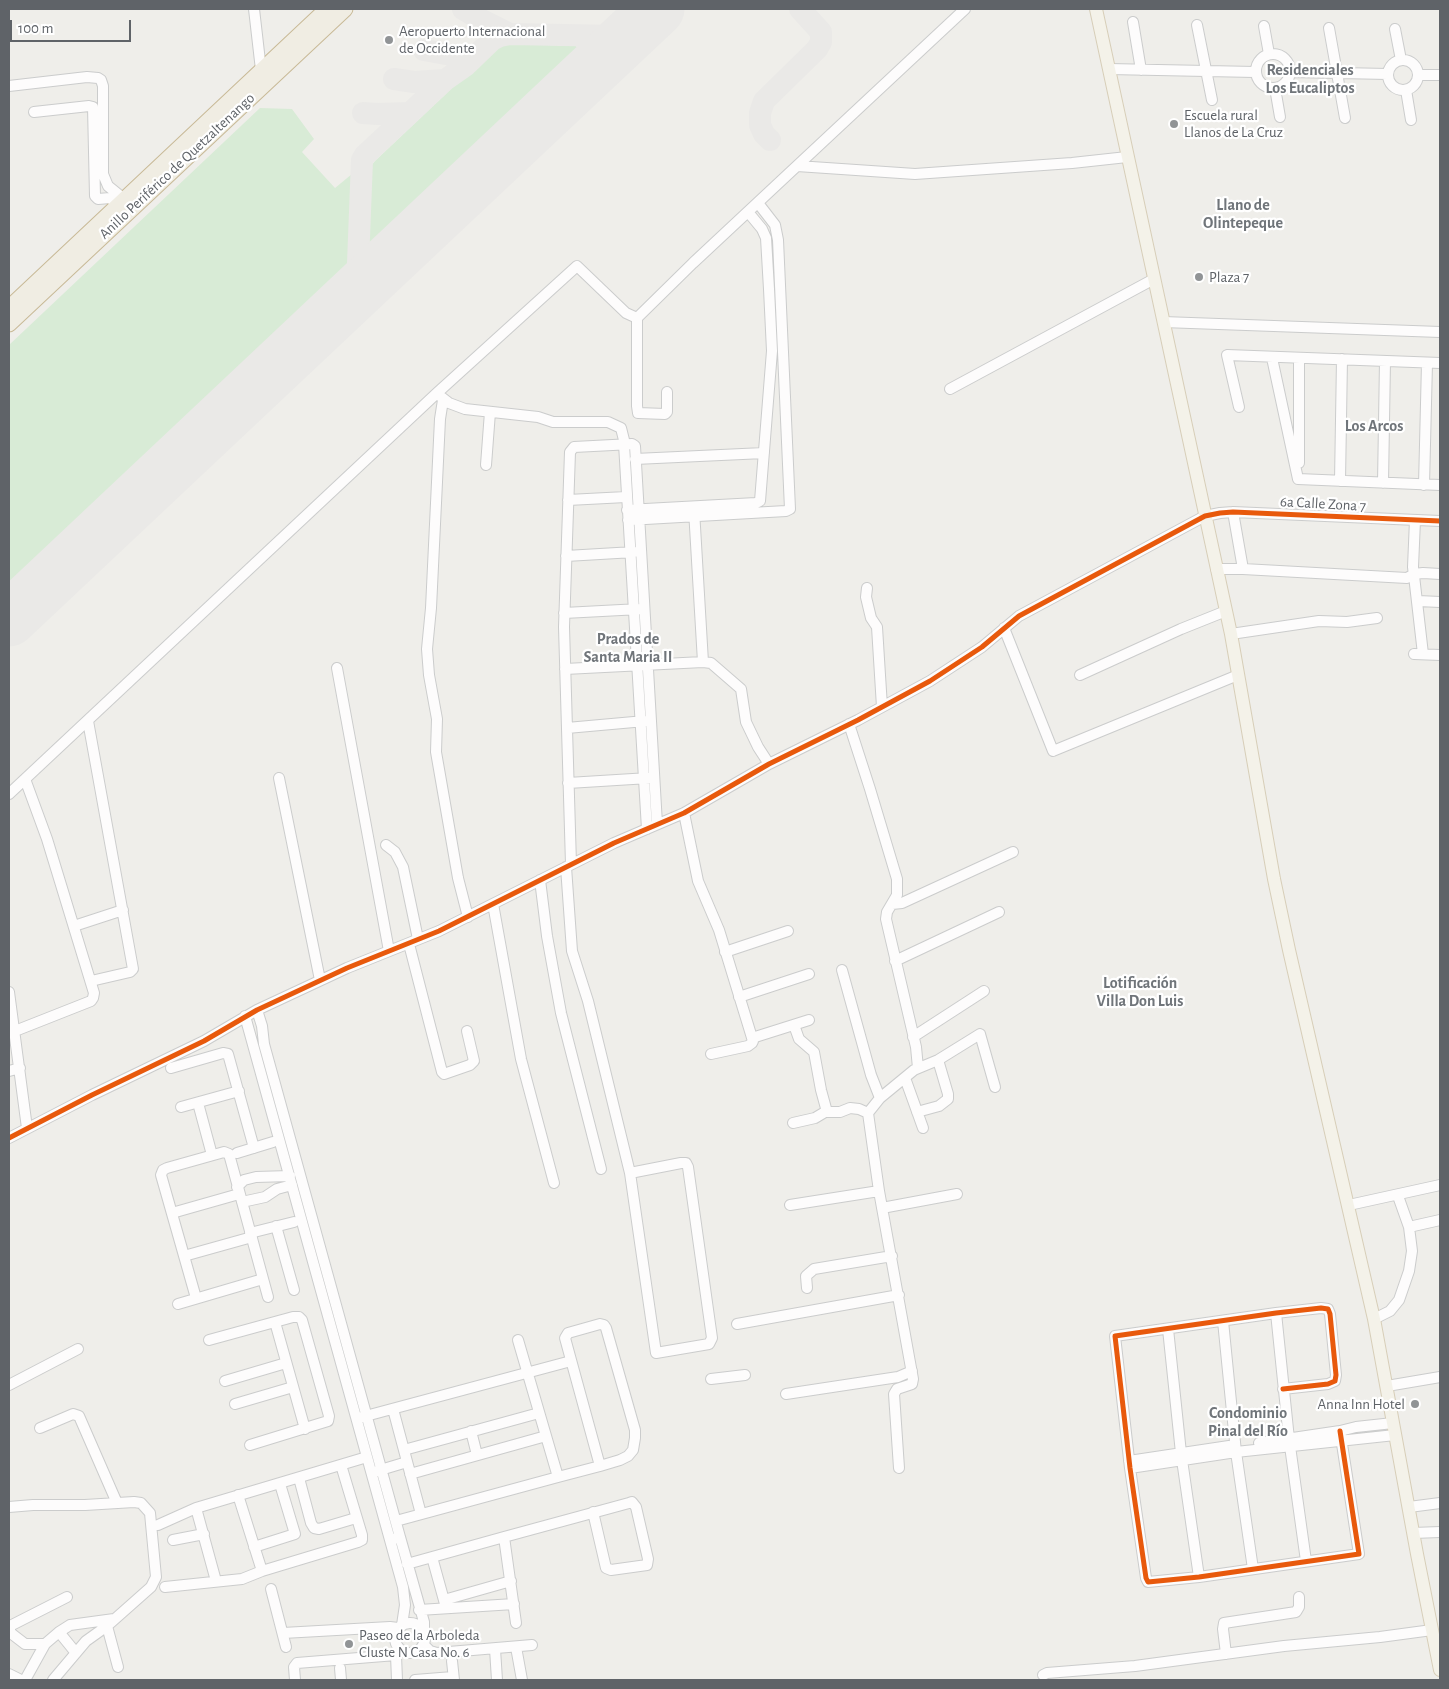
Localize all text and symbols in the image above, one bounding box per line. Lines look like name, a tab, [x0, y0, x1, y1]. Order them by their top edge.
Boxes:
scale bar	[12, 10, 134, 42]
text: 100 m	[18, 21, 53, 36]
place label: Aeropuerto Internacional de Occidente	[399, 22, 546, 57]
marker: Aeropuerto Internacional de Occidente	[383, 34, 395, 46]
district label: Residenciales Los Eucaliptos	[1265, 60, 1355, 98]
street label: Anillo Periférico de Quetzaltenango	[95, 89, 259, 243]
place label: Escuela rural Llanos de La Cruz	[1184, 106, 1283, 141]
marker: Escuela rural Llanos de La Cruz	[1168, 118, 1180, 130]
district label: Llano de Olintepeque	[1203, 195, 1283, 233]
place label: Plaza 7	[1209, 268, 1249, 286]
marker: Plaza 7	[1193, 271, 1205, 283]
district label: Los Arcos	[1345, 416, 1403, 436]
street label: 6a Calle Zona 7	[1280, 493, 1366, 515]
district label: Prados de Santa Maria II	[584, 629, 672, 667]
district label: Lotificación Villa Don Luis	[1097, 973, 1183, 1011]
place label: Anna Inn Hotel	[1318, 1395, 1405, 1413]
marker: Anna Inn Hotel	[1409, 1398, 1421, 1410]
district label: Condominio Pinal del Río	[1208, 1403, 1288, 1441]
place label: Paseo de la Arboleda Cluste N Casa No. 6	[359, 1626, 480, 1661]
marker: Paseo de la Arboleda Cluste N Casa No. 6	[343, 1638, 355, 1650]

